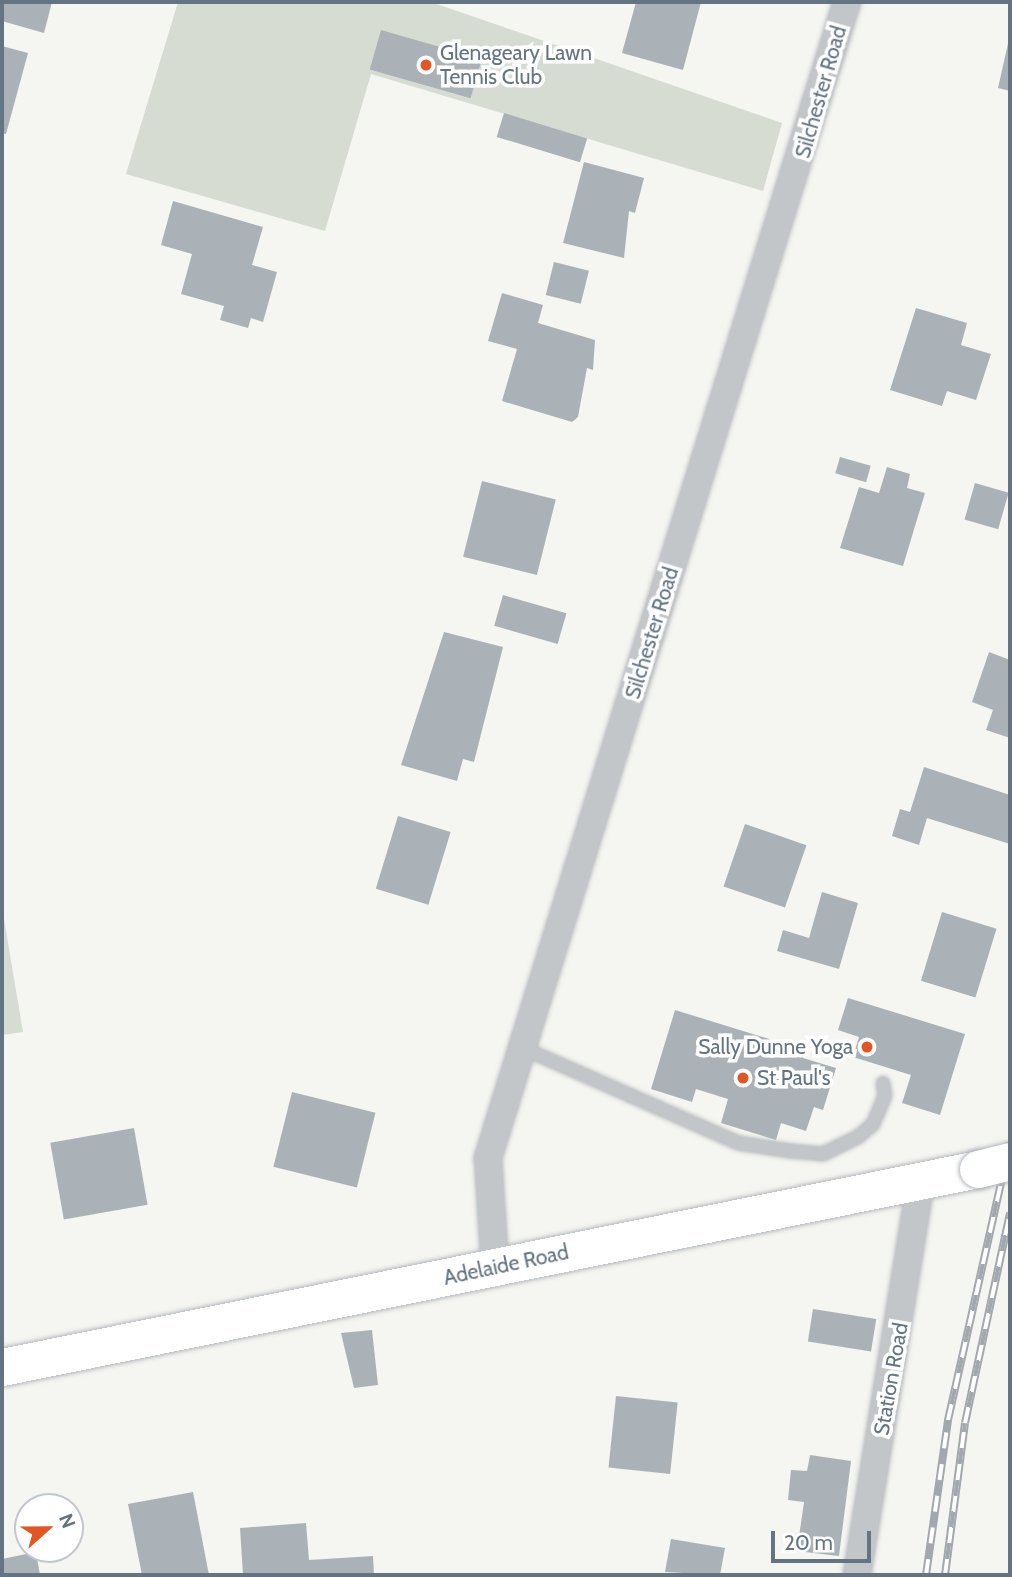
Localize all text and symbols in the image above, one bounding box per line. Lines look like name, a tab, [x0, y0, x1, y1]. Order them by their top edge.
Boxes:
street label: Silchester Road	[790, 23, 852, 161]
place label: Glenageary Lawn Tennis Club	[440, 40, 592, 90]
marker: Glenageary Lawn Tennis Club	[418, 57, 434, 73]
street label: Silchester Road	[620, 564, 684, 702]
place label: Sally Dunne Yoga	[698, 1034, 853, 1060]
marker: Sally Dunne Yoga	[859, 1039, 875, 1055]
place label: St Paul's	[757, 1065, 830, 1091]
marker: St Paul's	[735, 1070, 751, 1086]
street label: Adelaide Road	[441, 1239, 571, 1291]
street label: Station Road	[869, 1321, 913, 1437]
north arrow	[14, 1493, 84, 1563]
text: N	[54, 1511, 80, 1531]
scale bar	[774, 1518, 874, 1562]
text: 20 m	[784, 1530, 833, 1555]

